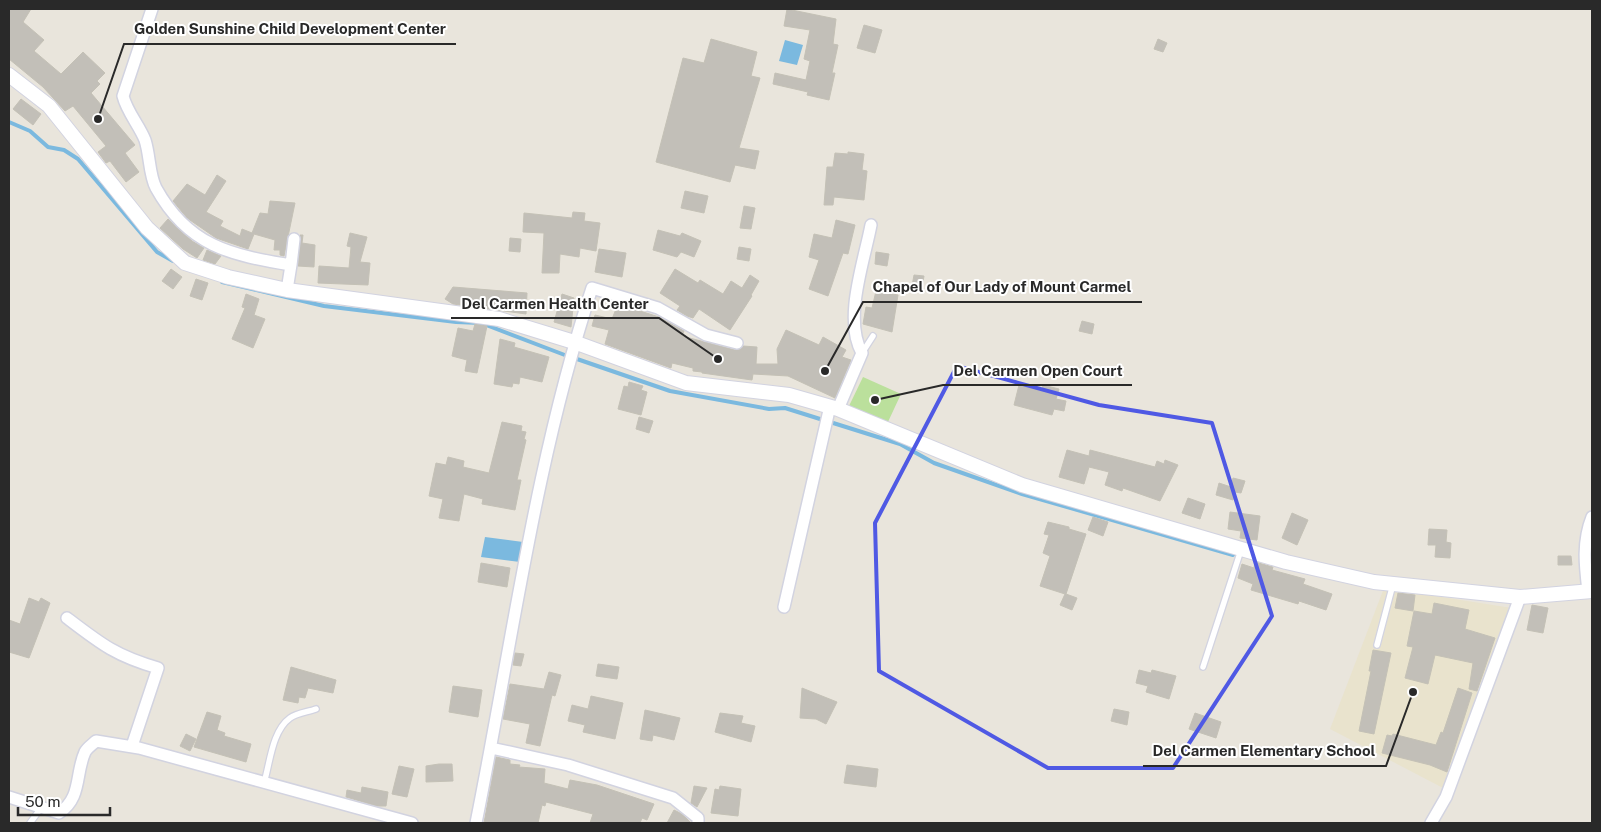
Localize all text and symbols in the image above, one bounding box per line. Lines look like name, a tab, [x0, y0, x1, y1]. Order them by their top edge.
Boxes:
callout: Golden Sunshine Child Development Center	[124, 14, 456, 44]
text: Golden Sunshine Child Development Center	[134, 20, 446, 37]
callout: Chapel of Our Lady of Mount Carmel	[863, 272, 1142, 302]
text: Chapel of Our Lady of Mount Carmel	[873, 278, 1132, 295]
callout: Del Carmen Health Center	[451, 288, 659, 318]
text: Del Carmen Health Center	[461, 295, 649, 312]
callout: Del Carmen Open Court	[943, 355, 1132, 385]
text: Del Carmen Open Court	[953, 362, 1123, 379]
callout: Del Carmen Elementary School	[1143, 736, 1386, 766]
text: Del Carmen Elementary School	[1153, 742, 1376, 759]
scale bar	[18, 784, 110, 816]
text: 50 m	[25, 793, 60, 810]

